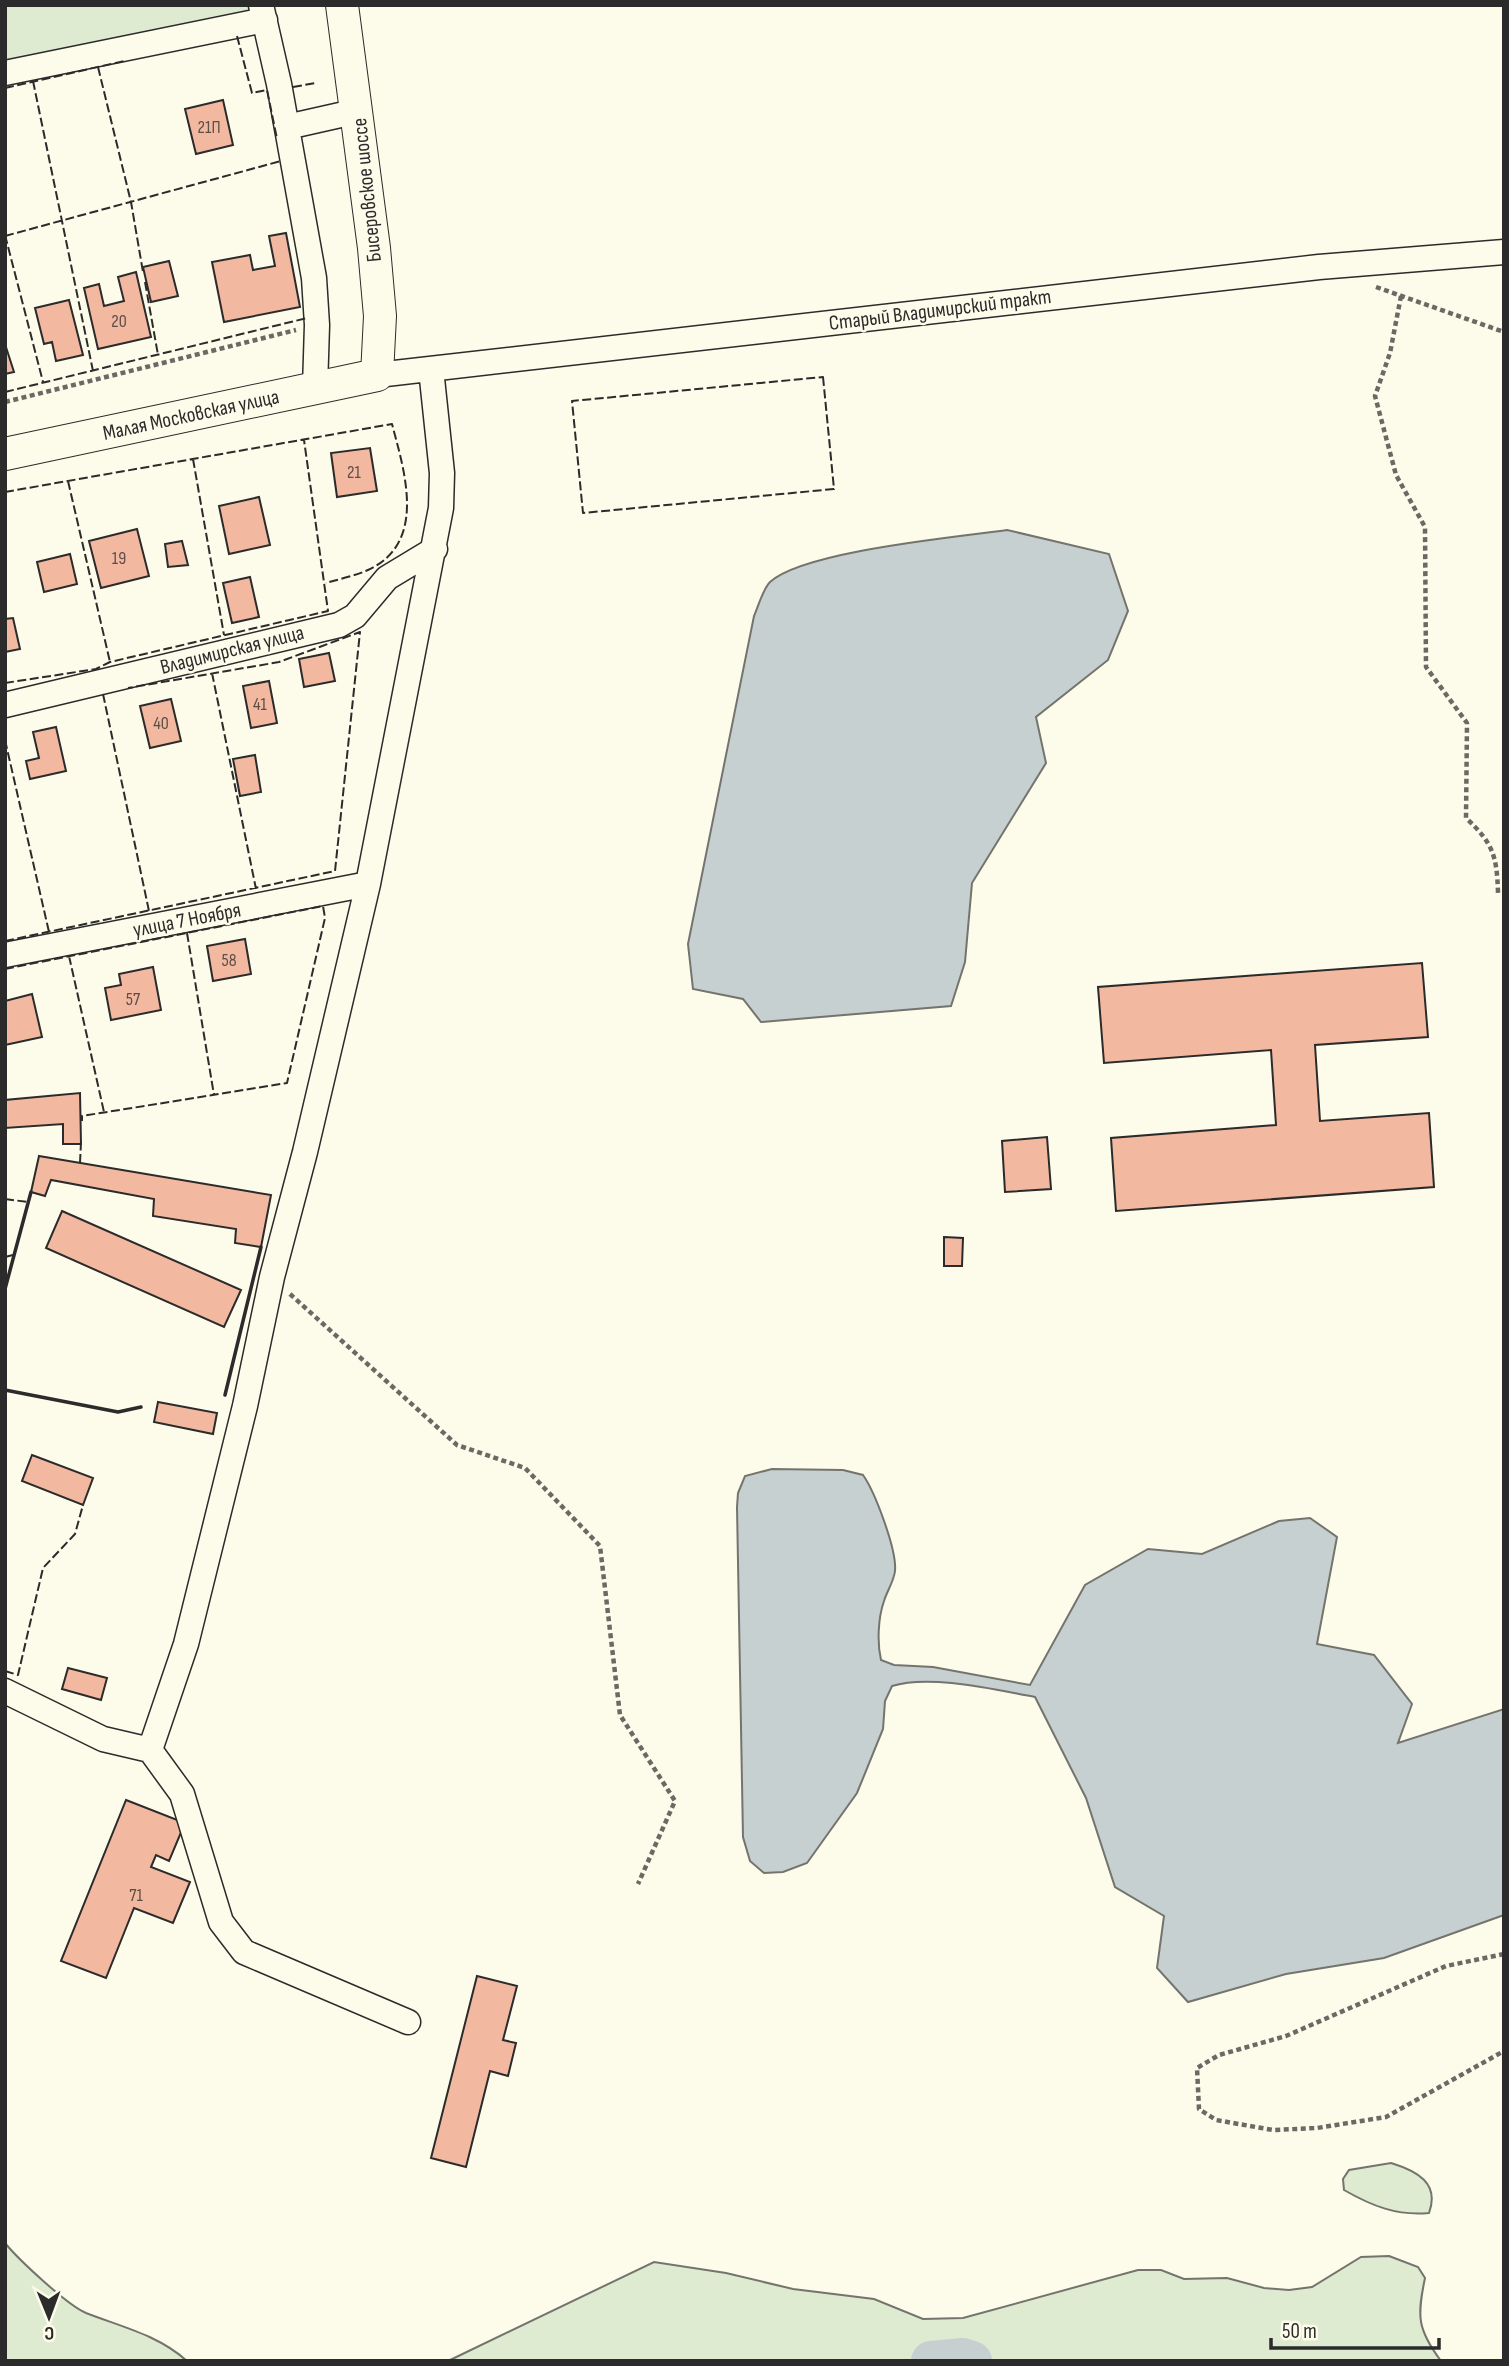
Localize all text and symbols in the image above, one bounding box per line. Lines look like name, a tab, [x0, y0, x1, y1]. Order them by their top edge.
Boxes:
house number: 21П	[197, 117, 221, 138]
street label: Бисеровское шоссе	[347, 117, 387, 263]
street label: Старый Владимирский тракт	[827, 284, 1053, 336]
house number: 20	[111, 311, 127, 332]
street label: Малая Московская улица	[101, 384, 281, 446]
house number: 21	[347, 462, 362, 483]
house number: 19	[112, 548, 126, 569]
street label: Владимирская улица	[158, 620, 306, 680]
house number: 41	[253, 694, 268, 715]
house number: 40	[153, 713, 169, 734]
street label: улица 7 Ноября	[131, 897, 243, 943]
house number: 58	[221, 950, 237, 971]
house number: 57	[126, 989, 141, 1010]
house number: 71	[129, 1885, 143, 1906]
north arrow	[14, 2282, 84, 2352]
scale bar	[1271, 2306, 1439, 2350]
text: 50 m	[1282, 2319, 1317, 2344]
text: С	[44, 2321, 54, 2344]

